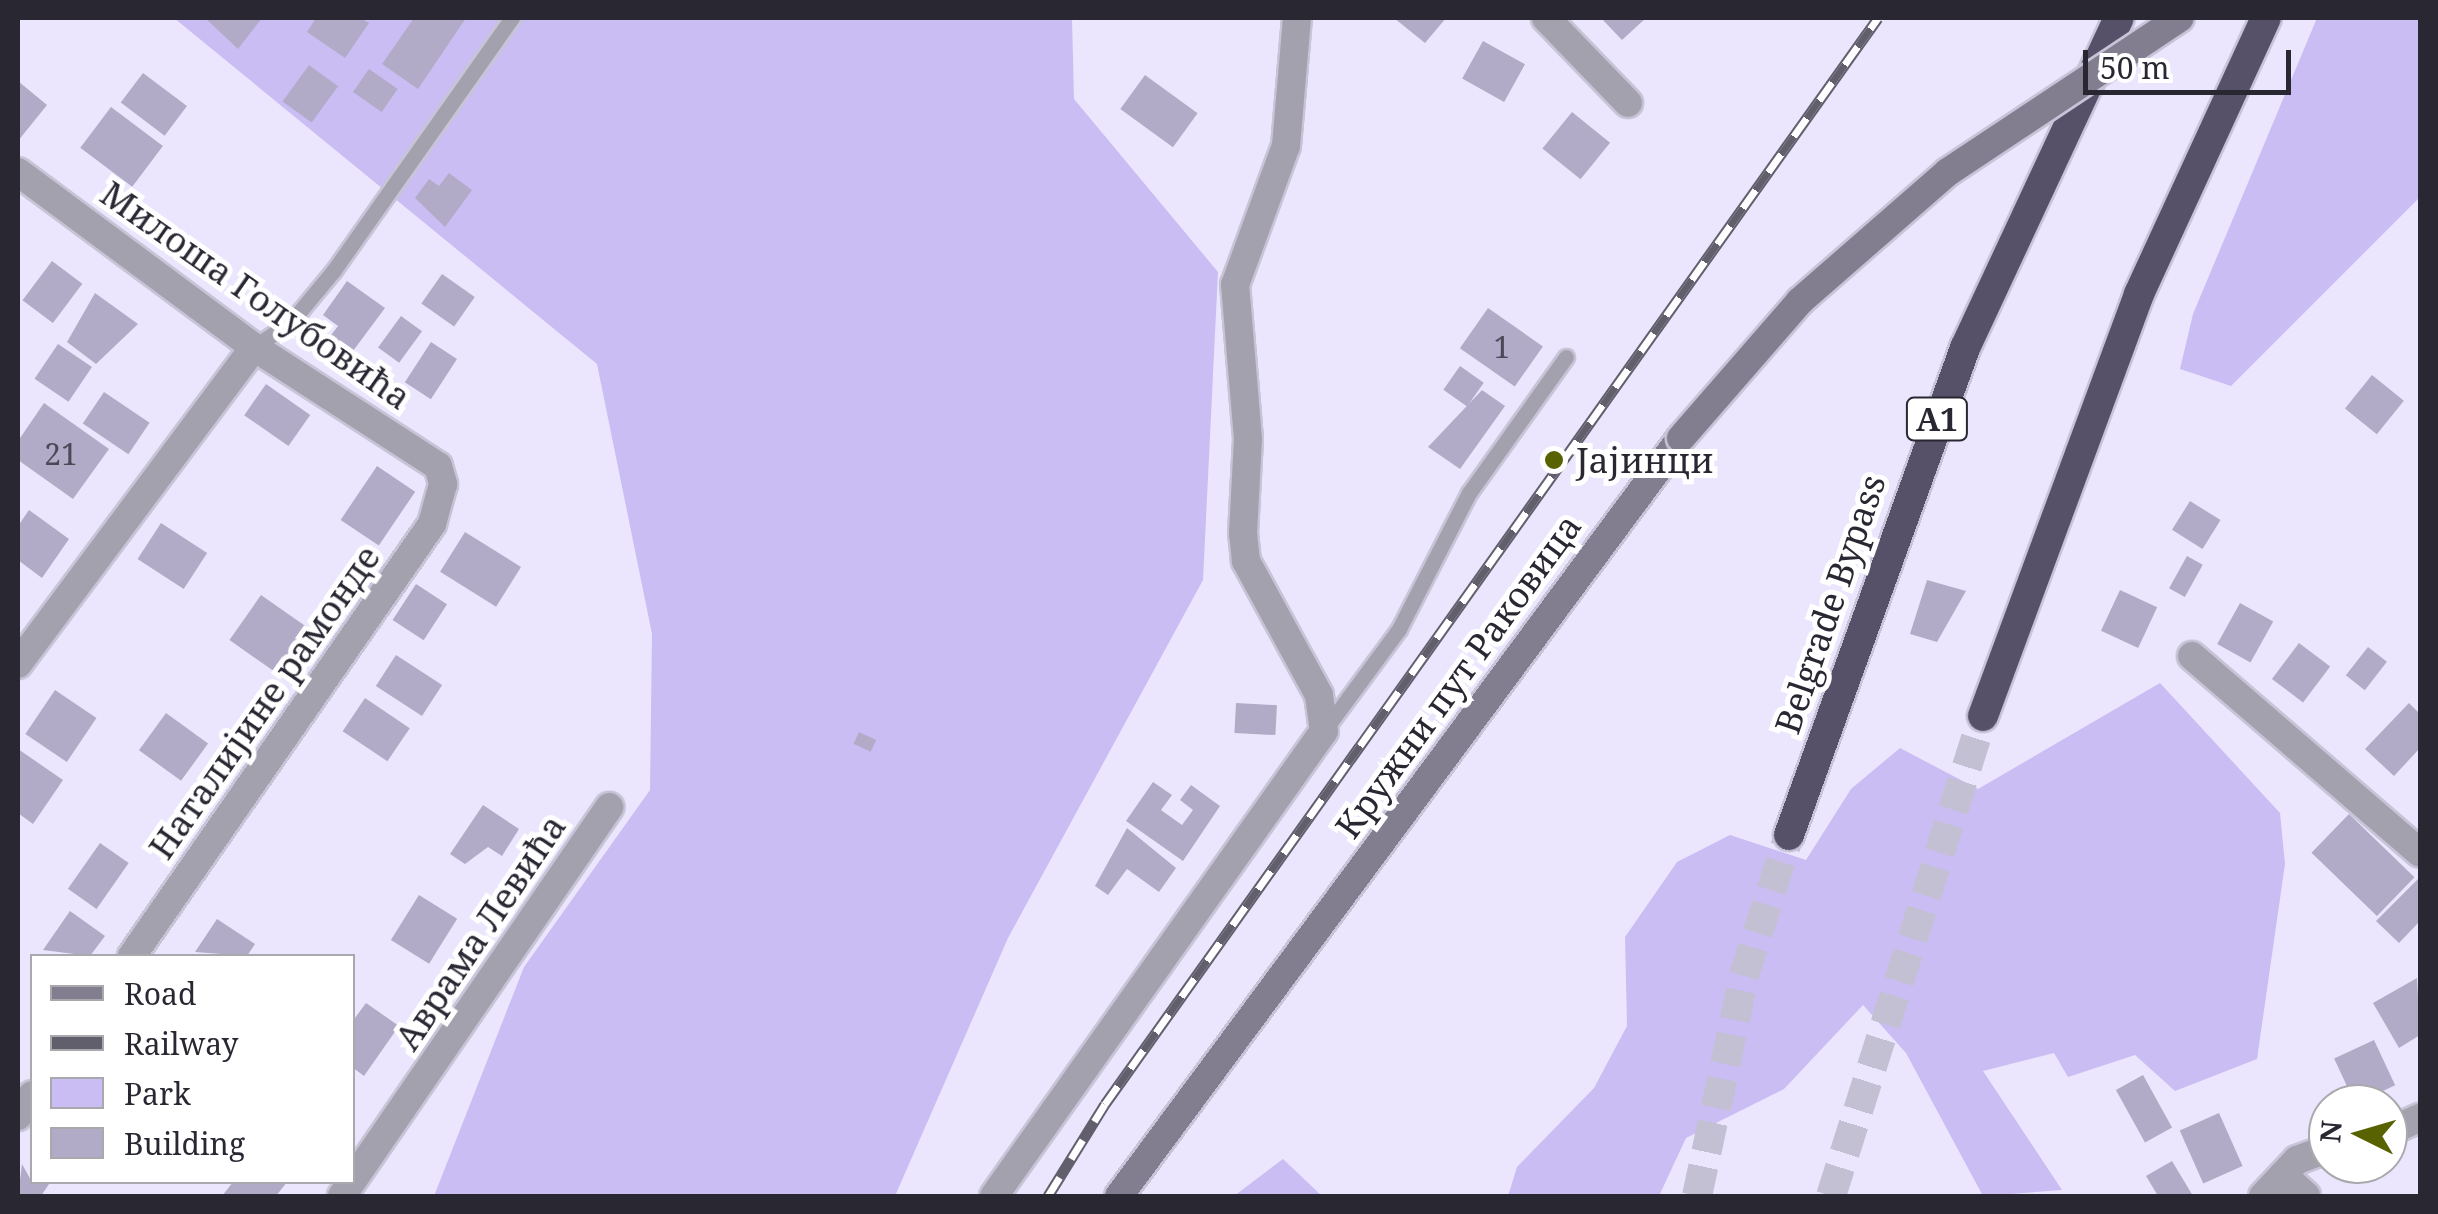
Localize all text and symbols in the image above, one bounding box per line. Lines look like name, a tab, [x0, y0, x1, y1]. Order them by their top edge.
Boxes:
scale bar	[2088, 30, 2296, 92]
text: 50 m	[2100, 47, 2170, 88]
street label: Милоша Голубовића	[93, 172, 419, 418]
house number: 1	[1494, 329, 1510, 365]
road number: A1	[1904, 392, 1970, 446]
house number: 21	[44, 436, 78, 472]
place label: Јајинци	[1576, 439, 1714, 481]
marker: Јајинци	[1541, 447, 1567, 473]
street label: Belgrade Bypass	[1766, 469, 1894, 739]
street label: Кружни пут Раковица	[1326, 506, 1590, 846]
street label: Наталијине рамонде	[140, 537, 388, 867]
street label: Аврама Левића	[386, 806, 574, 1058]
legend	[30, 954, 355, 1184]
text: Road	[124, 973, 196, 1014]
text: Railway	[124, 1023, 239, 1064]
text: Park	[124, 1073, 191, 1114]
north arrow	[2308, 1084, 2408, 1184]
text: N	[2310, 1119, 2350, 1144]
text: Building	[124, 1123, 245, 1164]

